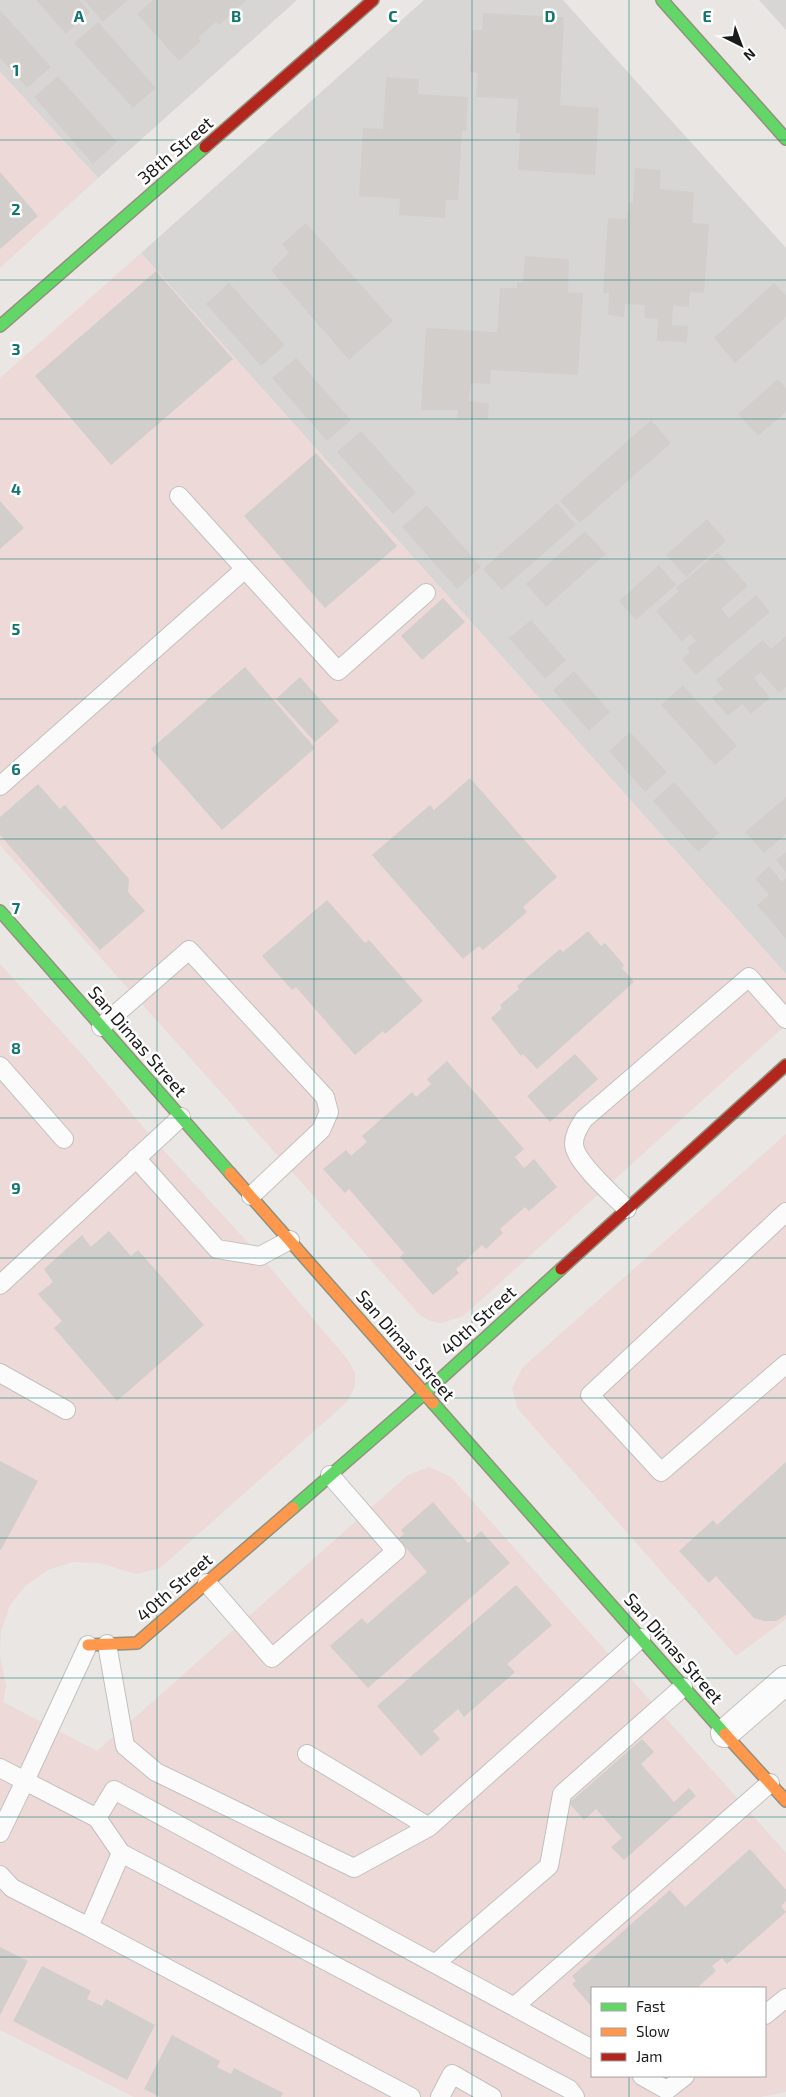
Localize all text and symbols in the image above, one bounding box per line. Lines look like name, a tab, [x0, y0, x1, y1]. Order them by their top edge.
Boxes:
text: A	[74, 6, 85, 25]
text: B	[231, 6, 241, 25]
text: C	[388, 6, 398, 25]
text: D	[545, 6, 556, 25]
text: E	[702, 6, 712, 25]
north arrow	[716, 20, 766, 70]
text: N	[741, 45, 759, 65]
text: 1	[13, 60, 19, 79]
street label: 38th Street	[133, 111, 217, 189]
text: 2	[11, 199, 21, 218]
text: 3	[11, 339, 21, 358]
text: 4	[11, 479, 21, 498]
text: 5	[12, 619, 21, 638]
text: 6	[11, 759, 21, 778]
text: 7	[12, 898, 21, 917]
street label: San Dimas Street	[84, 981, 192, 1101]
text: 8	[11, 1038, 21, 1057]
text: 9	[11, 1178, 21, 1197]
street label: 40th Street	[436, 1281, 520, 1359]
street label: San Dimas Street	[352, 1285, 460, 1405]
street label: 40th Street	[132, 1548, 217, 1626]
street label: San Dimas Street	[620, 1588, 728, 1708]
legend	[591, 1987, 766, 2077]
text: Fast	[636, 1997, 666, 2015]
text: Slow	[636, 2022, 670, 2040]
text: Jam	[636, 2047, 662, 2065]

